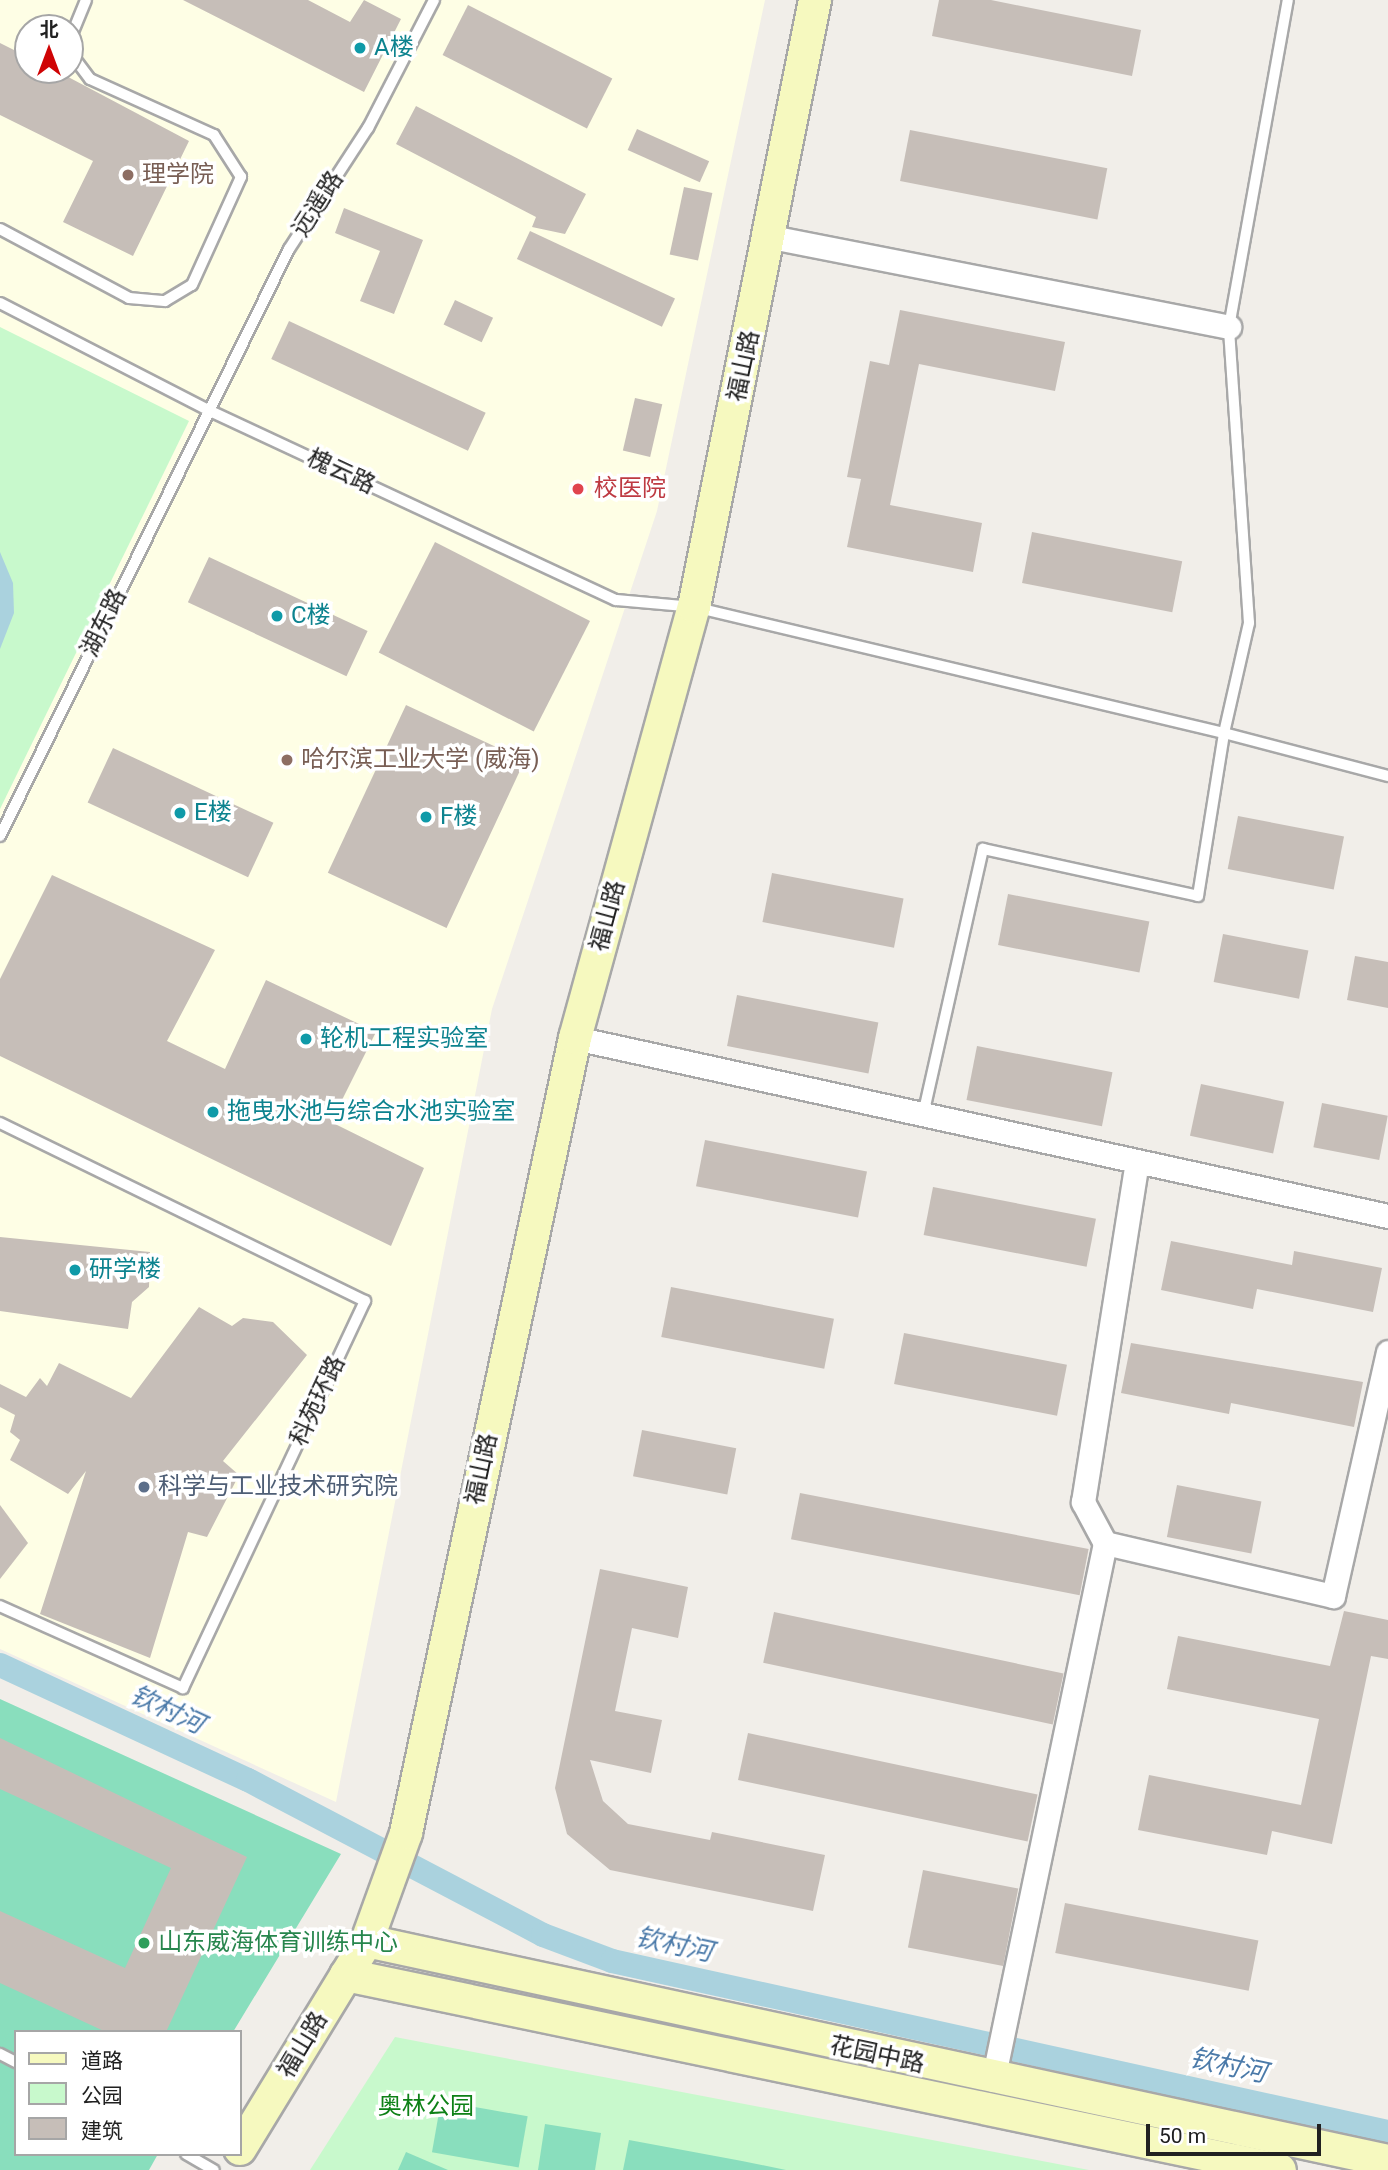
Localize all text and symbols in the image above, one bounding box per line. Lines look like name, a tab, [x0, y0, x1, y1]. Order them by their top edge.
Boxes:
north arrow	[14, 14, 84, 84]
text: 北	[39, 18, 59, 41]
place label: A楼	[374, 34, 414, 62]
marker: A楼	[352, 40, 368, 56]
place label: 理学院	[142, 161, 214, 189]
street label: 远遥路	[286, 166, 350, 242]
marker: 理学院	[120, 167, 136, 183]
street label: 福山路	[722, 328, 766, 404]
street label: 槐云路	[302, 444, 380, 500]
place label: 校医院	[594, 475, 666, 503]
marker: 校医院	[568, 479, 588, 499]
street label: 湖东路	[75, 584, 133, 662]
place label: C楼	[291, 602, 331, 630]
marker: C楼	[269, 608, 285, 624]
place label: 哈尔滨工业大学 (威海)	[301, 746, 540, 774]
marker: 哈尔滨工业大学 (威海)	[279, 752, 295, 768]
place label: E楼	[194, 799, 232, 827]
place label: F楼	[440, 803, 477, 831]
marker: E楼	[172, 805, 188, 821]
marker: F楼	[418, 809, 434, 825]
street label: 福山路	[585, 877, 631, 955]
place label: 轮机工程实验室	[320, 1025, 488, 1053]
marker: 轮机工程实验室	[298, 1031, 314, 1047]
place label: 拖曳水池与综合水池实验室	[227, 1098, 515, 1126]
marker: 拖曳水池与综合水池实验室	[205, 1104, 221, 1120]
place label: 研学楼	[89, 1256, 161, 1284]
marker: 研学楼	[67, 1262, 83, 1278]
street label: 科苑环路	[285, 1351, 351, 1451]
street label: 福山路	[460, 1431, 504, 1507]
place label: 科学与工业技术研究院	[158, 1473, 398, 1501]
marker: 科学与工业技术研究院	[136, 1479, 152, 1495]
water label: 钦村河	[125, 1679, 209, 1741]
water label: 钦村河	[633, 1922, 715, 1968]
place label: 山东威海体育训练中心	[158, 1929, 398, 1957]
marker: 山东威海体育训练中心	[136, 1935, 152, 1951]
street label: 福山路	[272, 2007, 334, 2083]
legend	[14, 2030, 242, 2156]
street label: 花园中路	[827, 2031, 927, 2079]
water label: 钦村河	[1187, 2043, 1269, 2089]
text: 道路	[81, 2049, 123, 2073]
text: 公园	[81, 2084, 123, 2108]
park label: 奥林公园	[378, 2093, 474, 2121]
scale bar	[1150, 2110, 1325, 2154]
text: 建筑	[81, 2119, 123, 2143]
text: 50 m	[1159, 2124, 1206, 2148]

